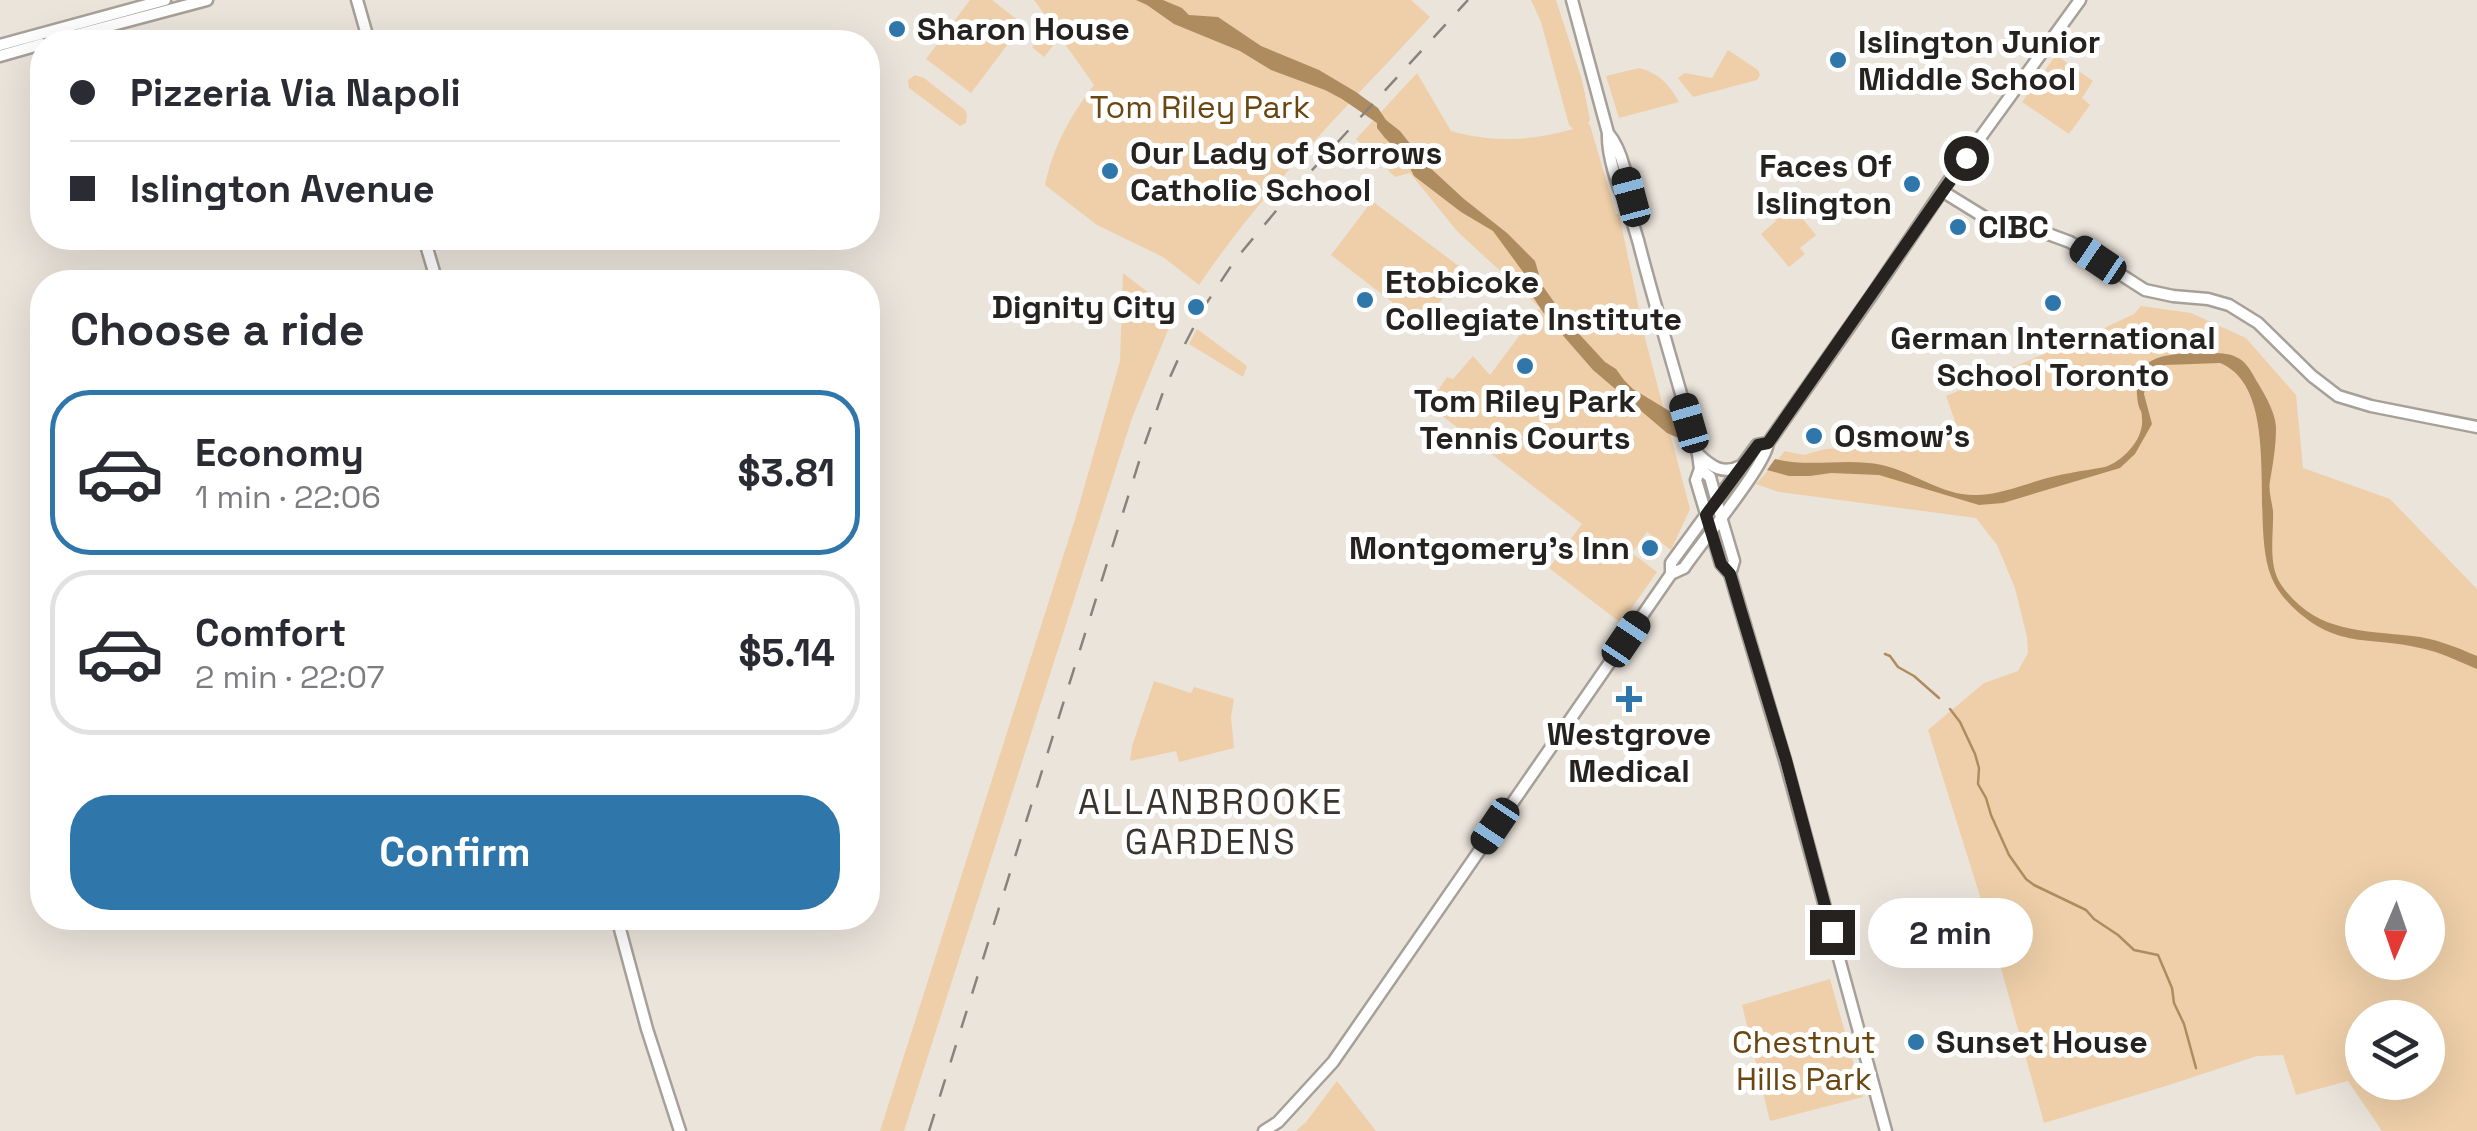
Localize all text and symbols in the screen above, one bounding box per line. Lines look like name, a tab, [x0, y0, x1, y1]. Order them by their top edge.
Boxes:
place label: Sharon House	[917, 9, 1130, 49]
marker: Sharon House	[886, 18, 908, 40]
place label: Islington Junior Middle School	[1858, 22, 2100, 99]
marker: Islington Junior Middle School	[1827, 49, 1849, 71]
text: Pizzeria Via Napoli	[130, 69, 461, 117]
park label: Tom Riley Park	[1090, 87, 1310, 127]
place label: Our Lady of Sorrows Catholic School	[1130, 133, 1442, 210]
route start	[1944, 136, 1989, 181]
place label: Faces Of Islington	[1756, 146, 1892, 223]
marker: Our Lady of Sorrows Catholic School	[1099, 160, 1121, 182]
car	[1609, 164, 1653, 230]
text: Islington Avenue	[130, 165, 435, 213]
marker: Faces Of Islington	[1901, 173, 1923, 195]
place label: CIBC	[1978, 207, 2049, 247]
marker: CIBC	[1947, 216, 1969, 238]
car	[2065, 231, 2131, 289]
place label: Etobicoke Collegiate Institute	[1385, 262, 1682, 339]
place label: Dignity City	[992, 287, 1176, 327]
marker: Etobicoke Collegiate Institute	[1354, 289, 1376, 311]
marker: German International School Toronto	[2042, 292, 2064, 314]
marker: Dignity City	[1185, 296, 1207, 318]
text: Choose a ride	[70, 301, 365, 358]
place label: German International School Toronto	[1890, 318, 2216, 395]
marker: Tom Riley Park Tennis Courts	[1514, 355, 1536, 377]
place label: Tom Riley Park Tennis Courts	[1414, 381, 1636, 458]
car	[1666, 390, 1712, 456]
place label: Osmow's	[1834, 416, 1970, 456]
marker: Osmow's	[1803, 425, 1825, 447]
icon: car	[75, 428, 165, 518]
text: Economy	[195, 429, 364, 477]
text: $3.81	[738, 449, 835, 497]
text: 1 min · 22:06	[195, 477, 381, 517]
place label: Montgomery's Inn	[1349, 528, 1630, 568]
marker: Montgomery's Inn	[1639, 537, 1661, 559]
car	[1597, 606, 1655, 672]
icon: car	[75, 608, 165, 698]
text: Comfort	[195, 609, 346, 657]
text: $5.14	[738, 629, 835, 677]
text: 2 min · 22:07	[195, 657, 385, 697]
marker: Westgrove Medical	[1618, 688, 1640, 710]
place label: Westgrove Medical	[1547, 714, 1711, 791]
district label: ALLANBROOKE GARDENS	[1078, 780, 1344, 864]
car	[1466, 793, 1524, 859]
button: Confirm	[70, 795, 840, 910]
north arrow	[2345, 880, 2445, 980]
map controls	[2345, 880, 2445, 1100]
callout: 2 min	[1867, 897, 2032, 967]
route end	[1810, 910, 1855, 955]
text: 2 min	[1909, 913, 1992, 953]
button: layers	[2345, 1000, 2445, 1100]
park label: Chestnut Hills Park	[1732, 1022, 1876, 1099]
place label: Sunset House	[1936, 1022, 2148, 1062]
marker: Sunset House	[1905, 1031, 1927, 1053]

